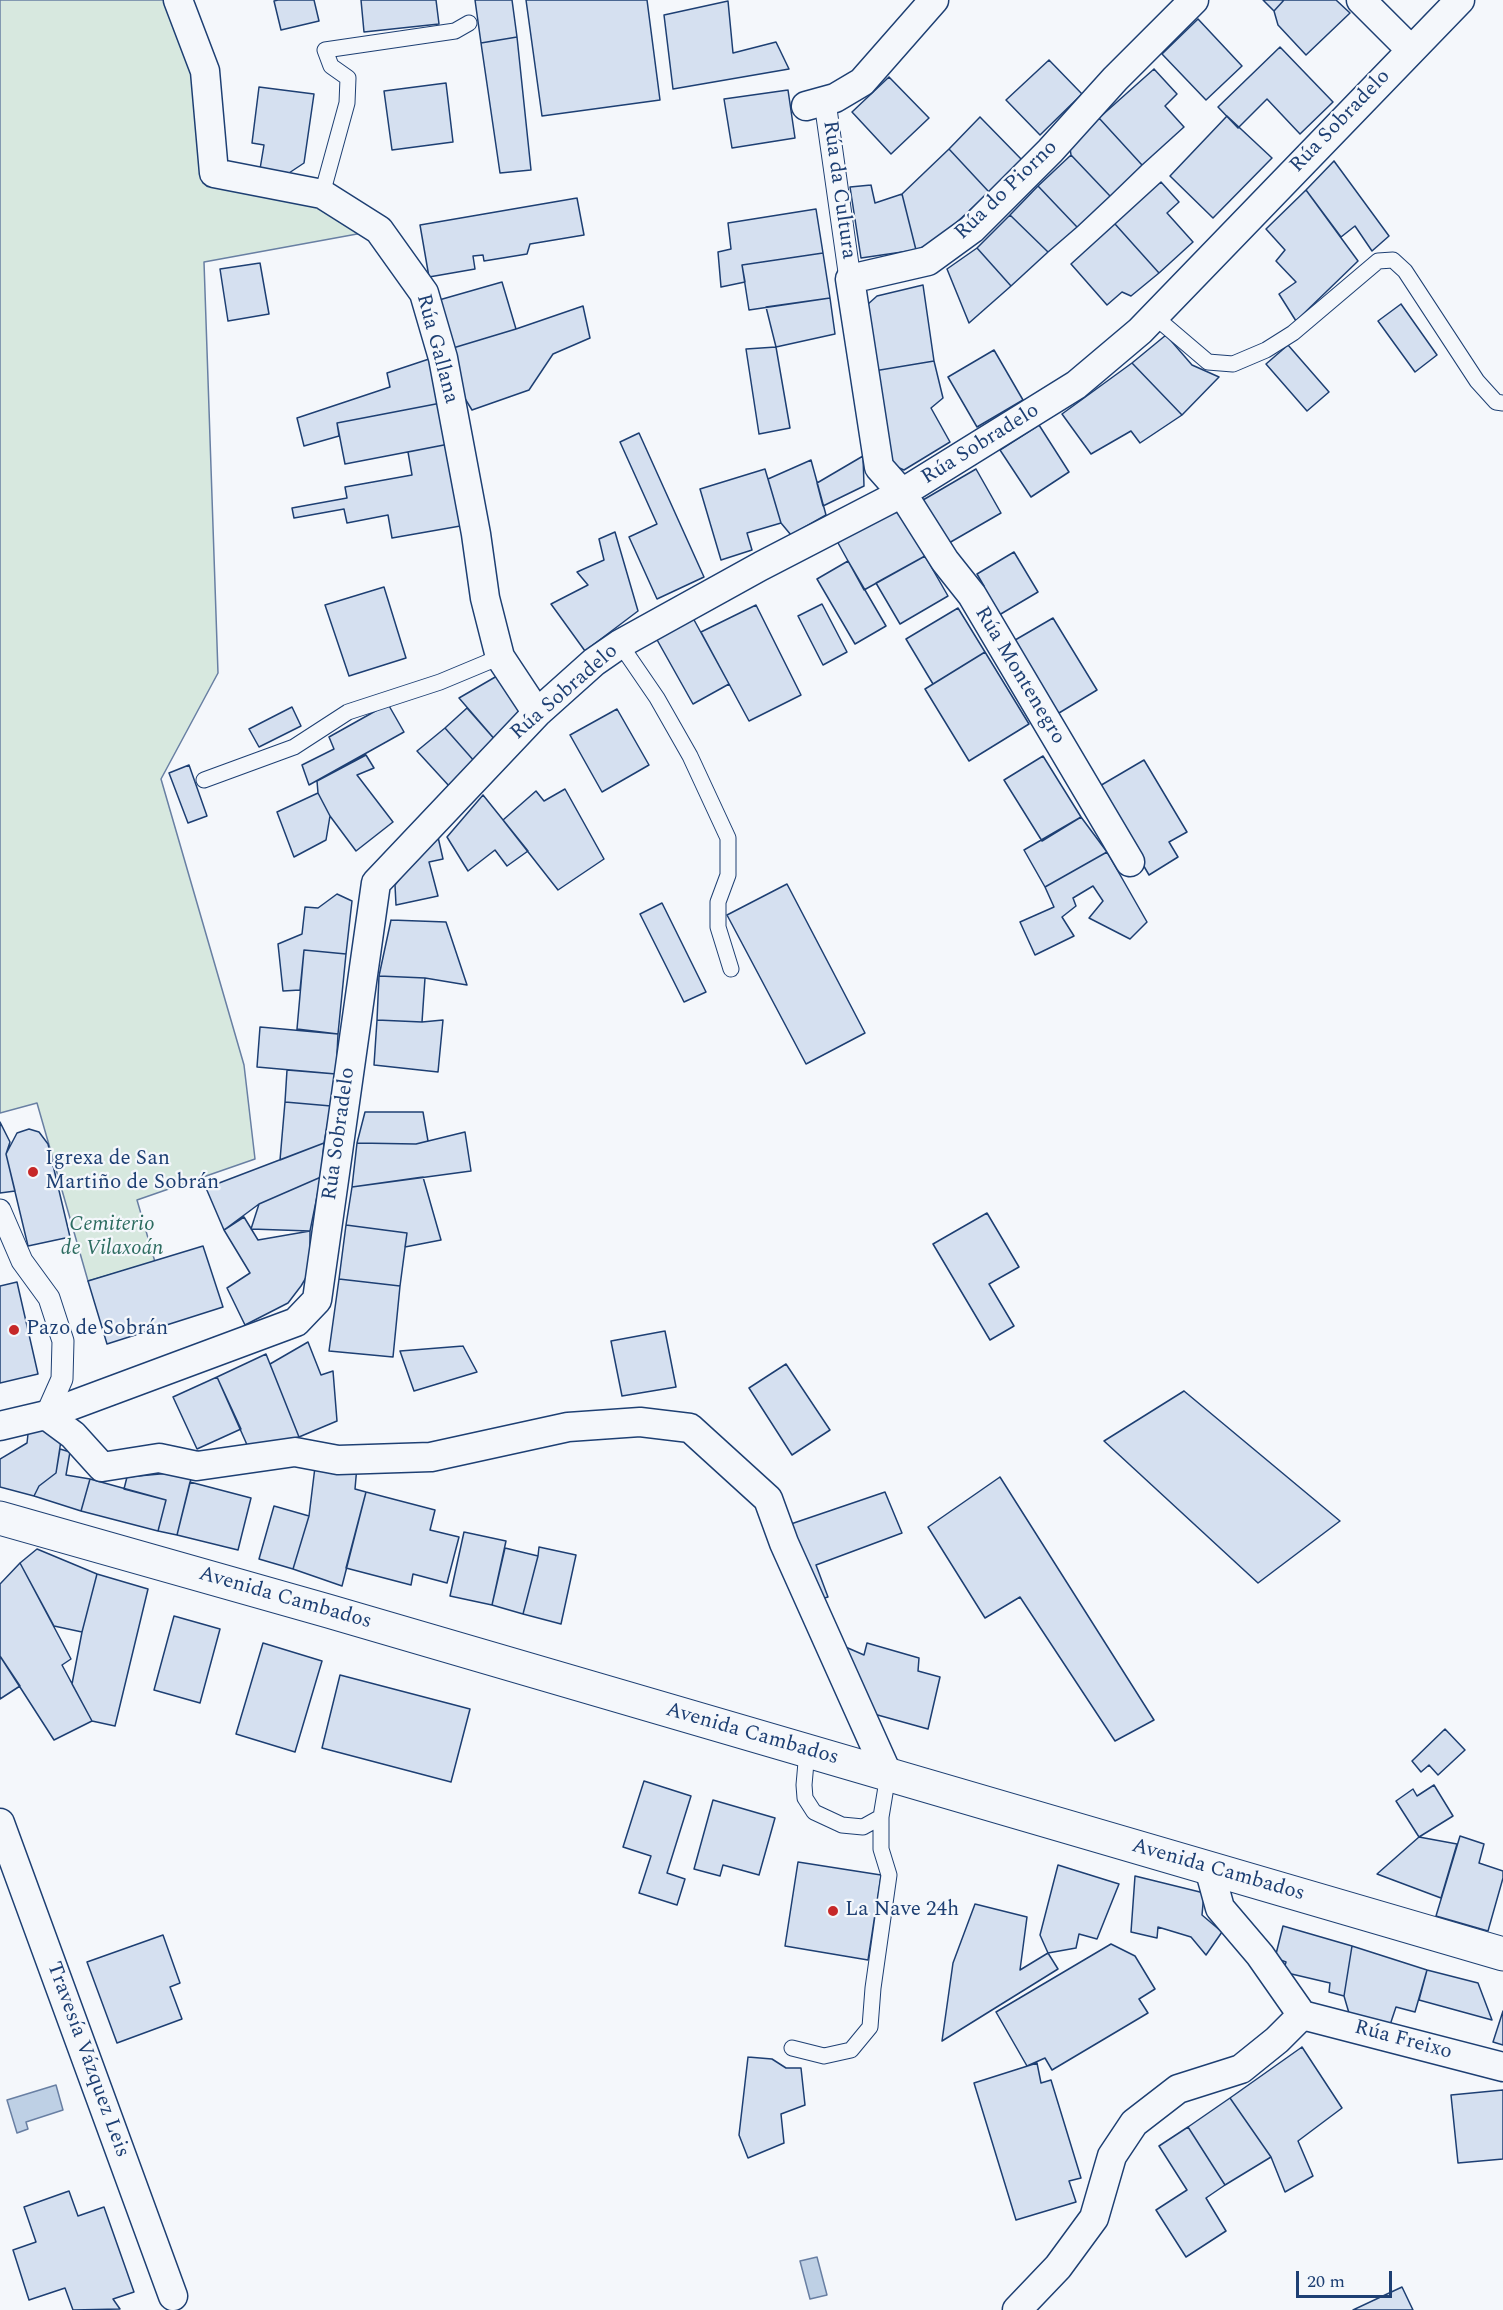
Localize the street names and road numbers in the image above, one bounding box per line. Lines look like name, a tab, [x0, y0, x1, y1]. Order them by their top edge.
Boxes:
street label: Rúa Sobradelo	[1285, 65, 1397, 179]
street label: Rúa da Cultura	[816, 119, 860, 261]
street label: Rúa do Piorno	[951, 136, 1063, 246]
street label: Rúa Gallana	[409, 291, 463, 407]
street label: Rúa Sobradelo	[918, 399, 1044, 491]
street label: Rúa Montenegro	[968, 603, 1070, 749]
street label: Rúa Sobradelo	[506, 640, 624, 746]
street label: Rúa Sobradelo	[318, 1066, 362, 1202]
street label: Avenida Cambados	[196, 1562, 374, 1636]
street label: Avenida Cambados	[663, 1698, 841, 1772]
street label: Avenida Cambados	[1129, 1834, 1307, 1908]
street label: Travesía Vázquez Leis	[40, 1959, 134, 2161]
street label: Rúa Freixo	[1351, 2016, 1455, 2066]

